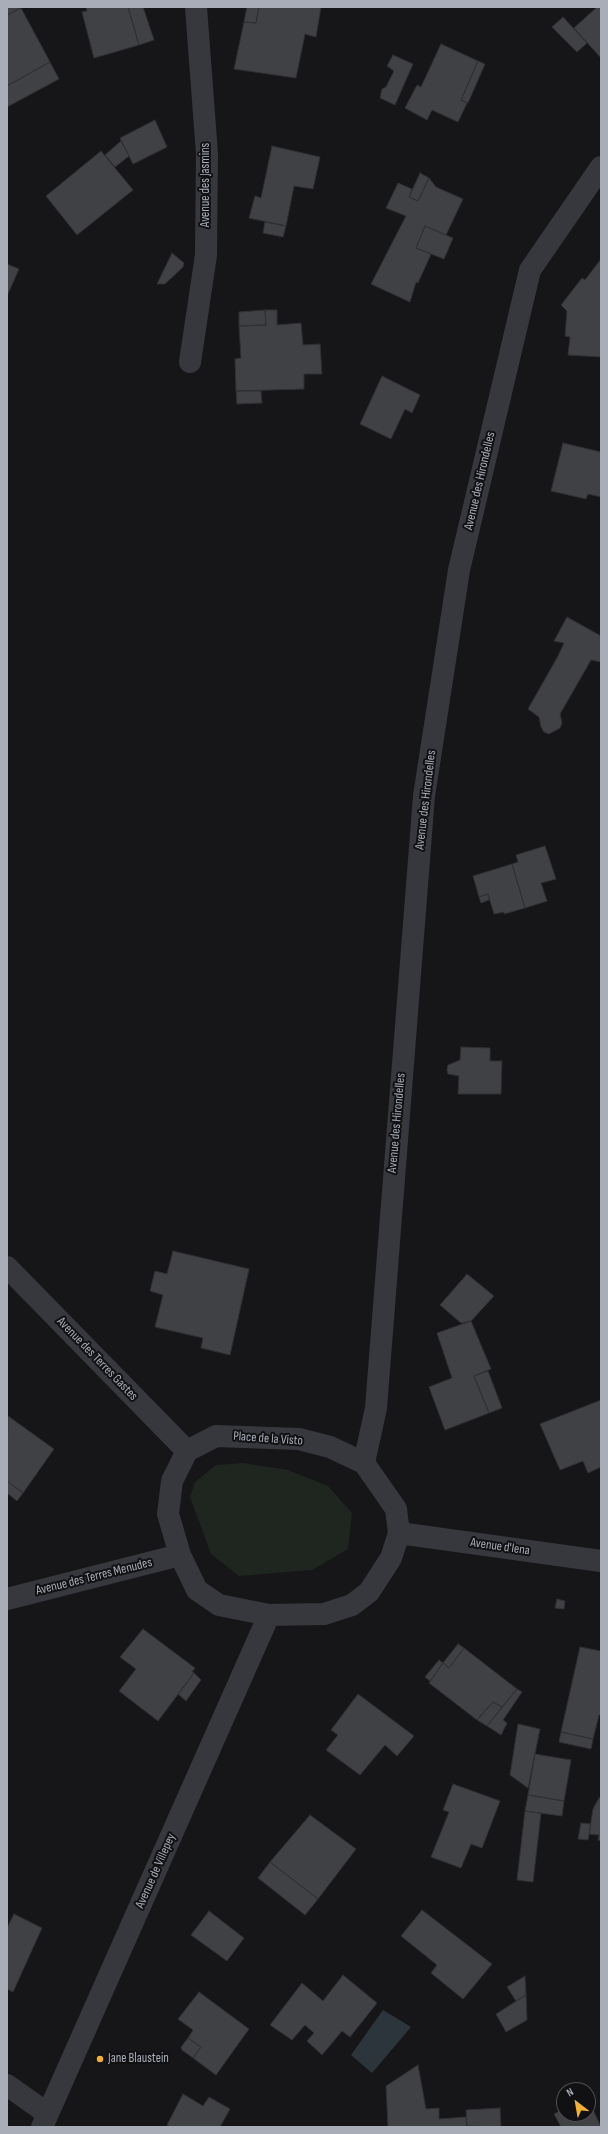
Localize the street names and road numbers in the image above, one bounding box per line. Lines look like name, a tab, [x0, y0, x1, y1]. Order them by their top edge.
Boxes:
street label: Avenue des Jasmins	[198, 143, 214, 227]
street label: Avenue des Hirondelles	[461, 430, 499, 532]
street label: Avenue des Hirondelles	[412, 749, 440, 851]
street label: Avenue des Hirondelles	[385, 1072, 409, 1174]
street label: Avenue des Terres Gastes	[53, 1314, 141, 1404]
street label: Place de la Visto	[233, 1429, 303, 1449]
street label: Avenue d'Iena	[469, 1535, 531, 1559]
street label: Avenue des Terres Menudes	[34, 1555, 154, 1599]
street label: Avenue de Villepey	[133, 1831, 179, 1911]

